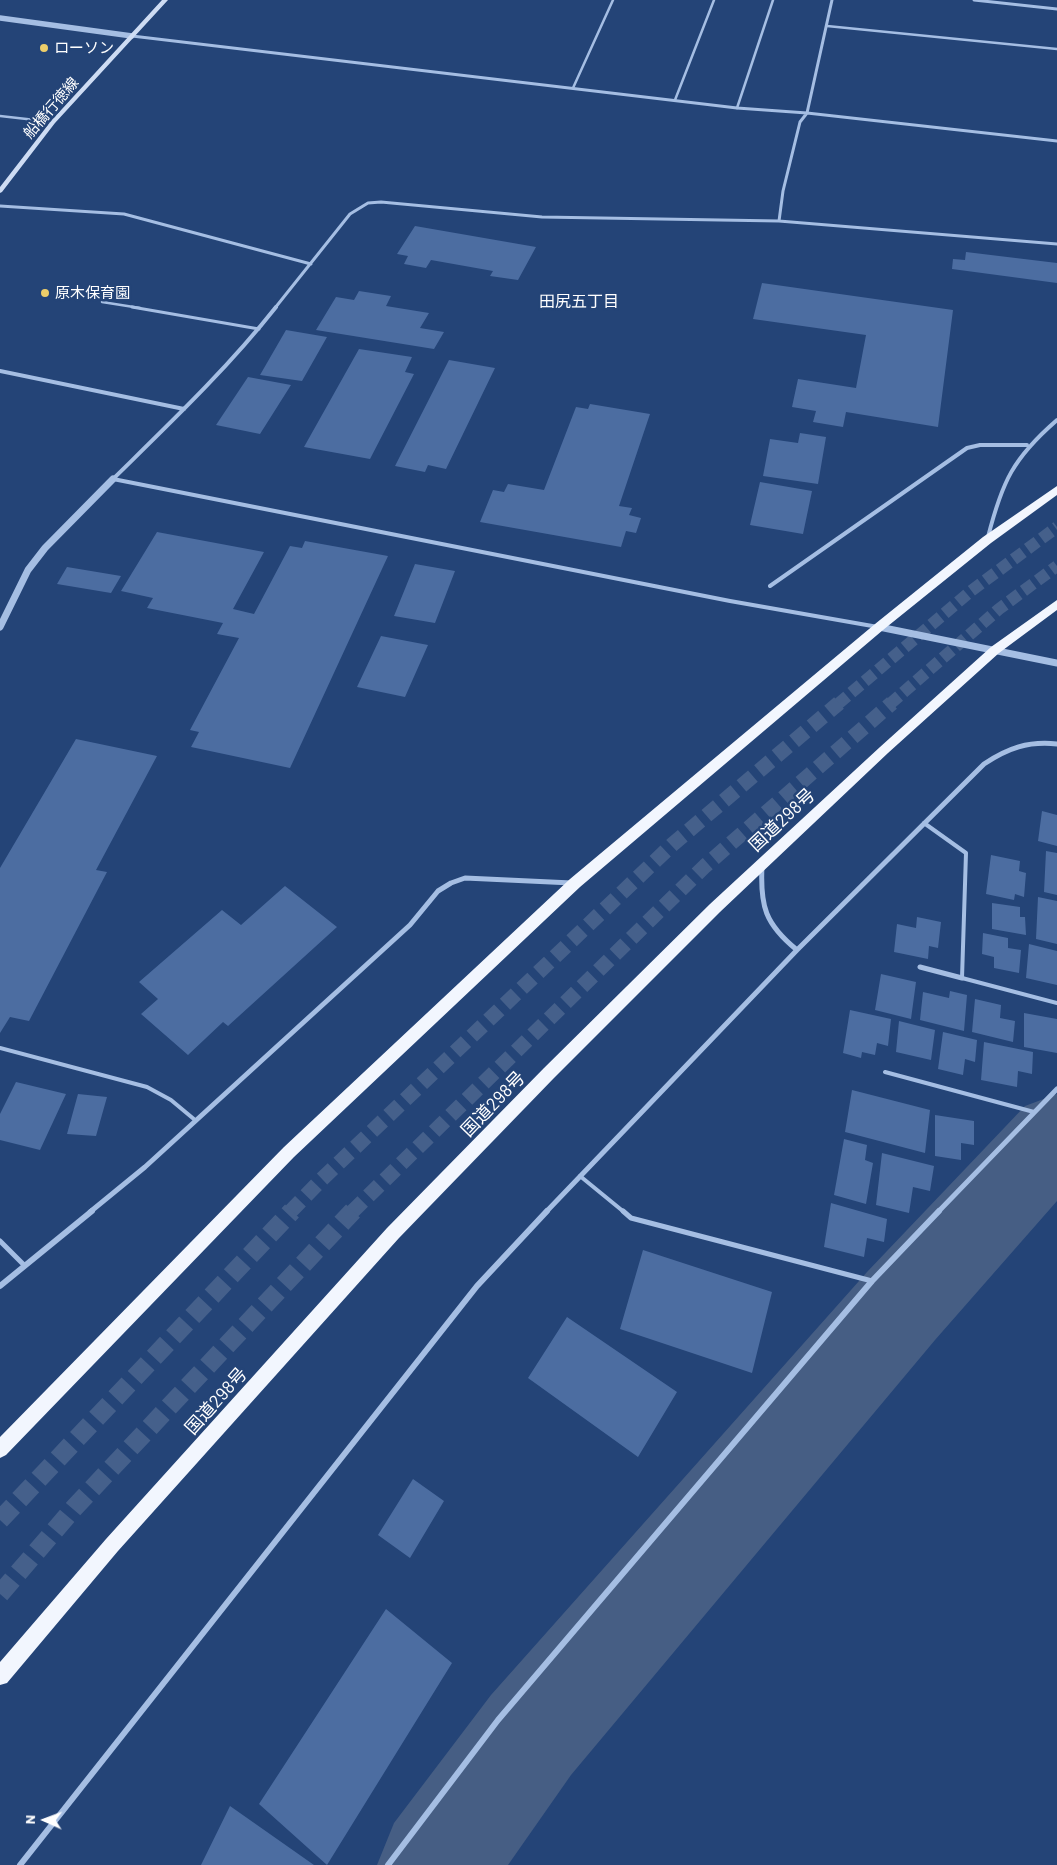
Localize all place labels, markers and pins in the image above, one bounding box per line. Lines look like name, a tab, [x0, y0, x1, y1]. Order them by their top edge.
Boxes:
place label: ローソン	[54, 39, 114, 57]
marker: ローソン	[38, 42, 50, 54]
place label: 原木保育園	[55, 284, 130, 302]
marker: 原木保育園	[39, 287, 51, 299]

